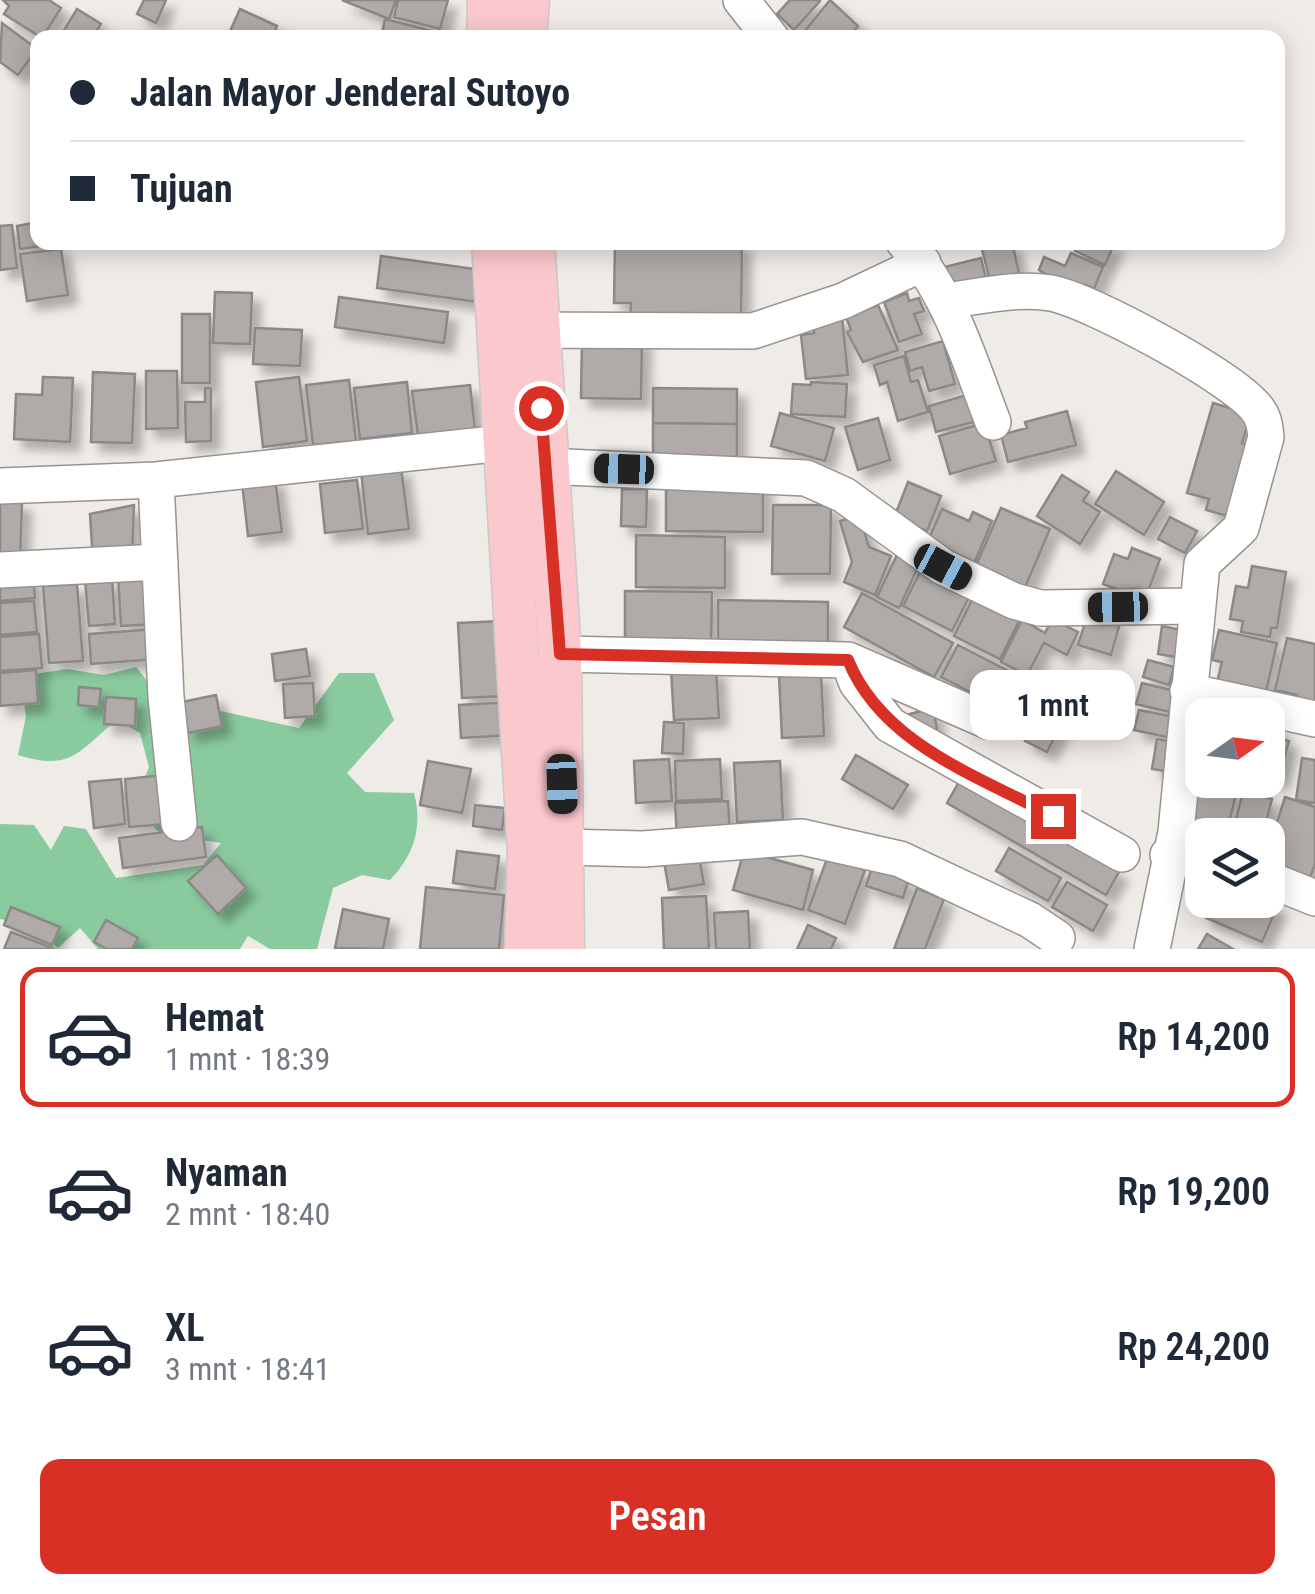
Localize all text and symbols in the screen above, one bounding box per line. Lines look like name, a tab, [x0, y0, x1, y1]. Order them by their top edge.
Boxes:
text: Jalan Mayor Jenderal Sutoyo	[130, 71, 570, 115]
text: Tujuan	[130, 167, 233, 211]
route start	[519, 386, 564, 431]
car	[593, 453, 655, 485]
car	[909, 540, 977, 594]
car	[1088, 591, 1148, 623]
callout: 1 mnt	[970, 671, 1136, 741]
text: 1 mnt	[1016, 686, 1089, 724]
north arrow	[1185, 698, 1285, 798]
map controls	[1185, 698, 1285, 918]
car	[546, 753, 578, 815]
route end	[1031, 794, 1076, 839]
button: layers	[1185, 818, 1285, 918]
icon: car	[45, 992, 135, 1082]
text: Hemat	[165, 996, 264, 1040]
text: Rp 14,200	[1117, 1015, 1270, 1059]
text: 1 mnt · 18:39	[165, 1040, 330, 1078]
icon: car	[45, 1147, 135, 1237]
text: Nyaman	[165, 1151, 288, 1195]
text: Rp 19,200	[1117, 1170, 1270, 1214]
text: 2 mnt · 18:40	[165, 1195, 330, 1233]
icon: car	[45, 1302, 135, 1392]
text: XL	[165, 1306, 204, 1350]
text: Rp 24,200	[1117, 1325, 1270, 1369]
text: 3 mnt · 18:41	[165, 1350, 330, 1388]
button: Pesan	[40, 1459, 1275, 1574]

